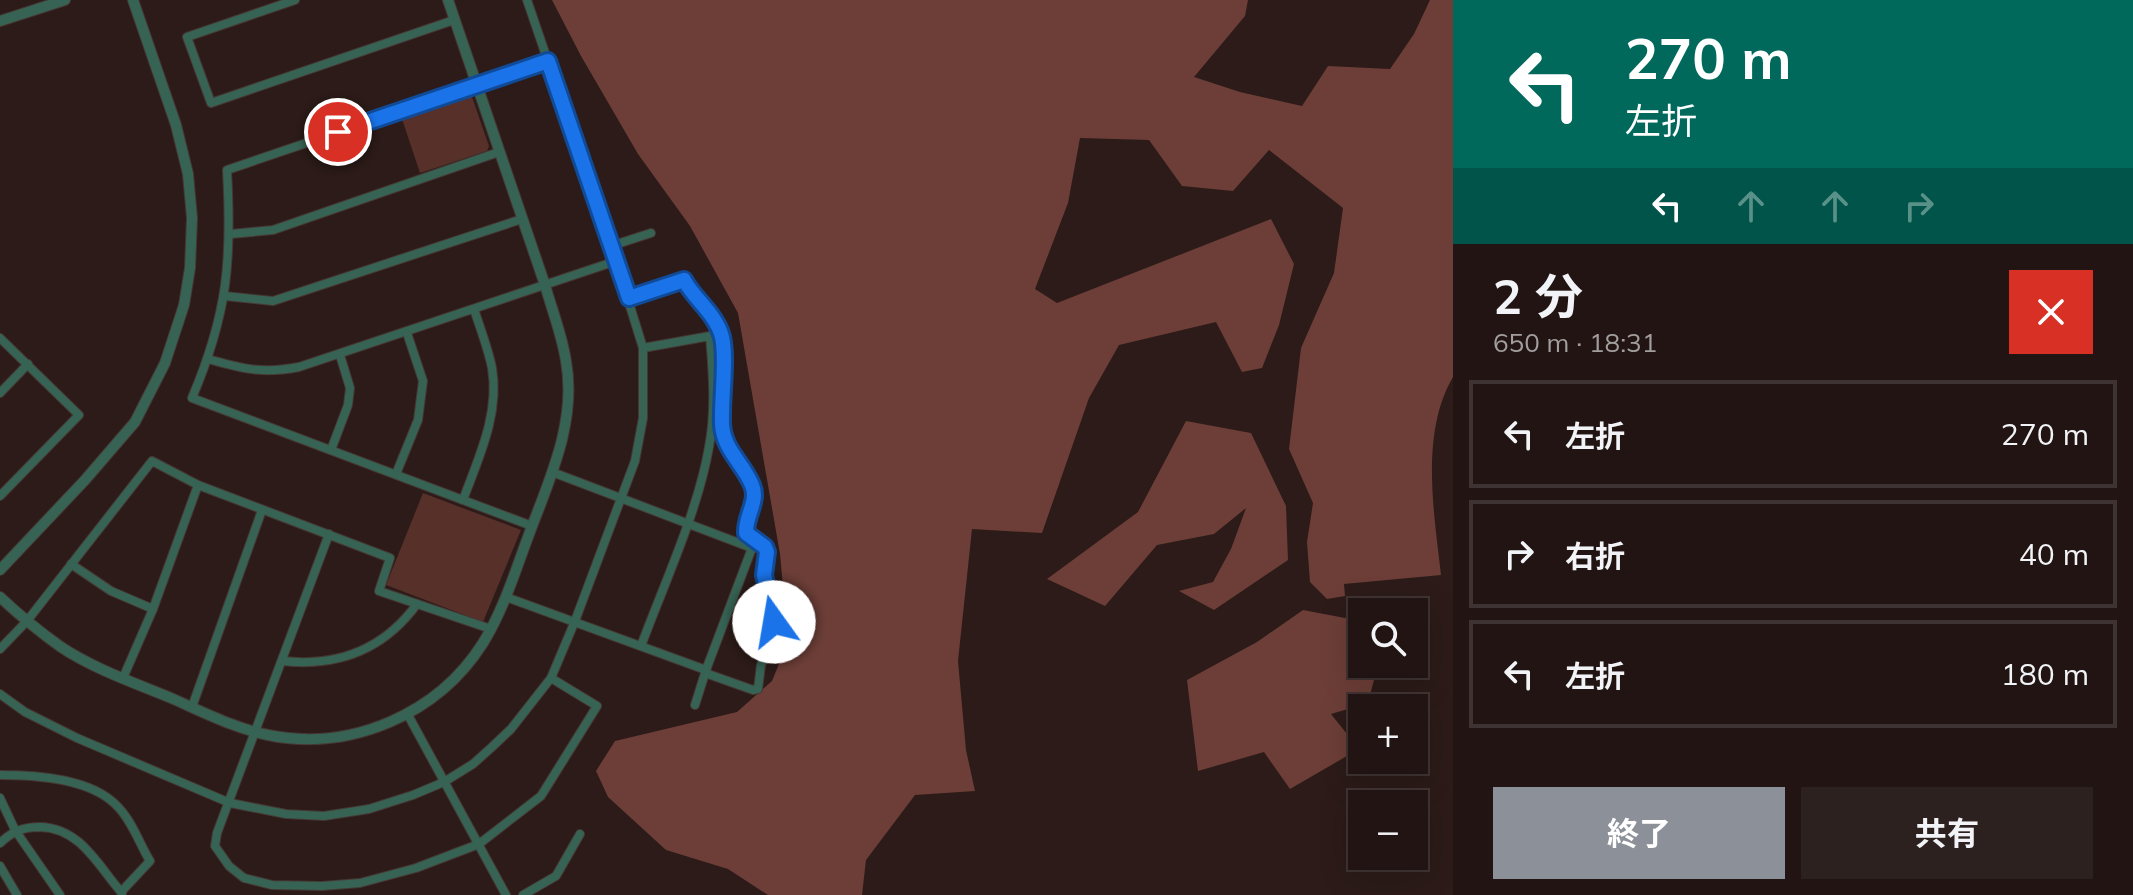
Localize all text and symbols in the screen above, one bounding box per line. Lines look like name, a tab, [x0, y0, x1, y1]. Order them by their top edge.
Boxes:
text: 270 m	[1625, 23, 1792, 93]
icon: left	[1493, 32, 1597, 136]
pin	[304, 98, 372, 166]
text: 左折	[1625, 98, 1697, 143]
icon: arrive	[316, 110, 360, 154]
icon: left	[1645, 184, 1689, 228]
icon: ahead	[1729, 184, 1773, 228]
icon: ahead	[1813, 184, 1857, 228]
icon: right	[1897, 184, 1941, 228]
text: 2 分	[1493, 266, 1583, 326]
button: close	[2009, 270, 2093, 354]
text: 650 m · 18:31	[1493, 326, 1657, 359]
icon: left	[1497, 412, 1541, 456]
text: 270 m	[2001, 415, 2089, 453]
text: 左折	[1565, 417, 1625, 455]
icon: right	[1497, 532, 1541, 576]
text: 40 m	[2019, 535, 2089, 573]
text: 右折	[1565, 537, 1625, 575]
position arrow	[732, 580, 816, 664]
map controls	[1348, 598, 1428, 870]
button: search	[1348, 598, 1428, 678]
icon: left	[1497, 652, 1541, 696]
text: 180 m	[2001, 655, 2089, 693]
text: 左折	[1565, 657, 1625, 695]
button: +	[1348, 694, 1428, 774]
button: 終了	[1493, 787, 1785, 879]
button: 共有	[1801, 787, 2093, 879]
button: −	[1348, 790, 1428, 870]

